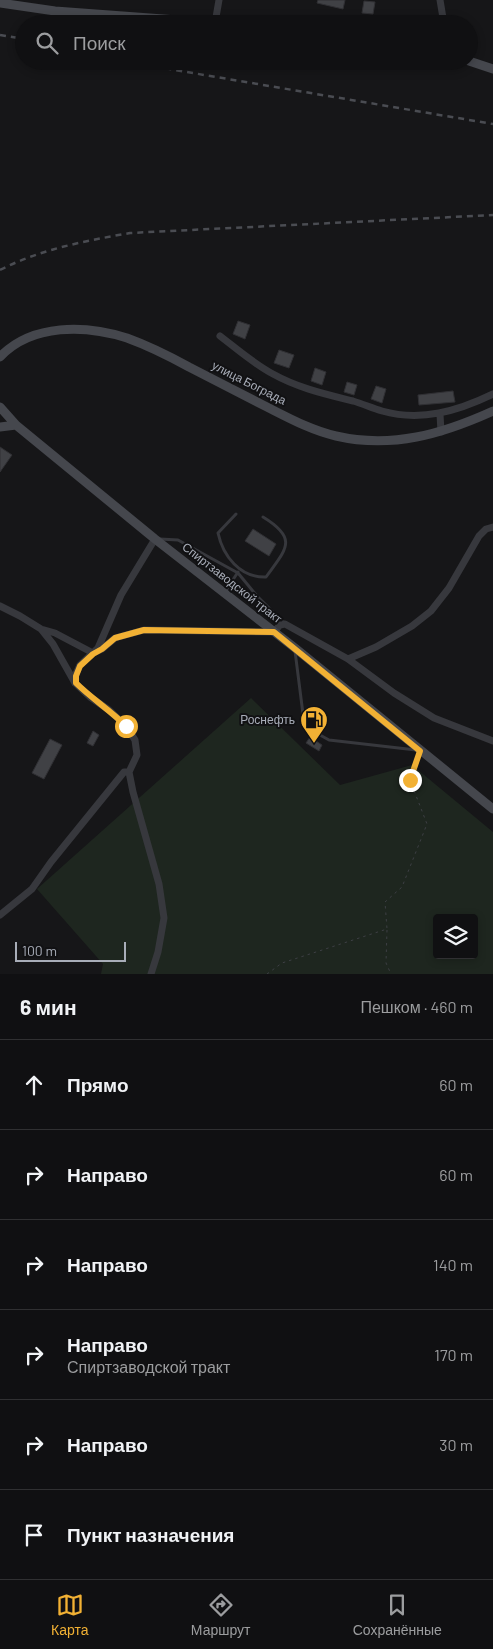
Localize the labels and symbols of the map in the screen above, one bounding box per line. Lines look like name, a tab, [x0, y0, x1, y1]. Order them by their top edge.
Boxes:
street label: улица Бограда	[210, 357, 289, 408]
street label: Спиртзаводской тракт	[179, 539, 286, 627]
fuel station icon: Роснефть	[299, 705, 329, 744]
place label: Роснефть	[240, 712, 295, 727]
route start	[115, 715, 138, 738]
route end	[399, 769, 422, 792]
scale bar	[15, 939, 126, 962]

